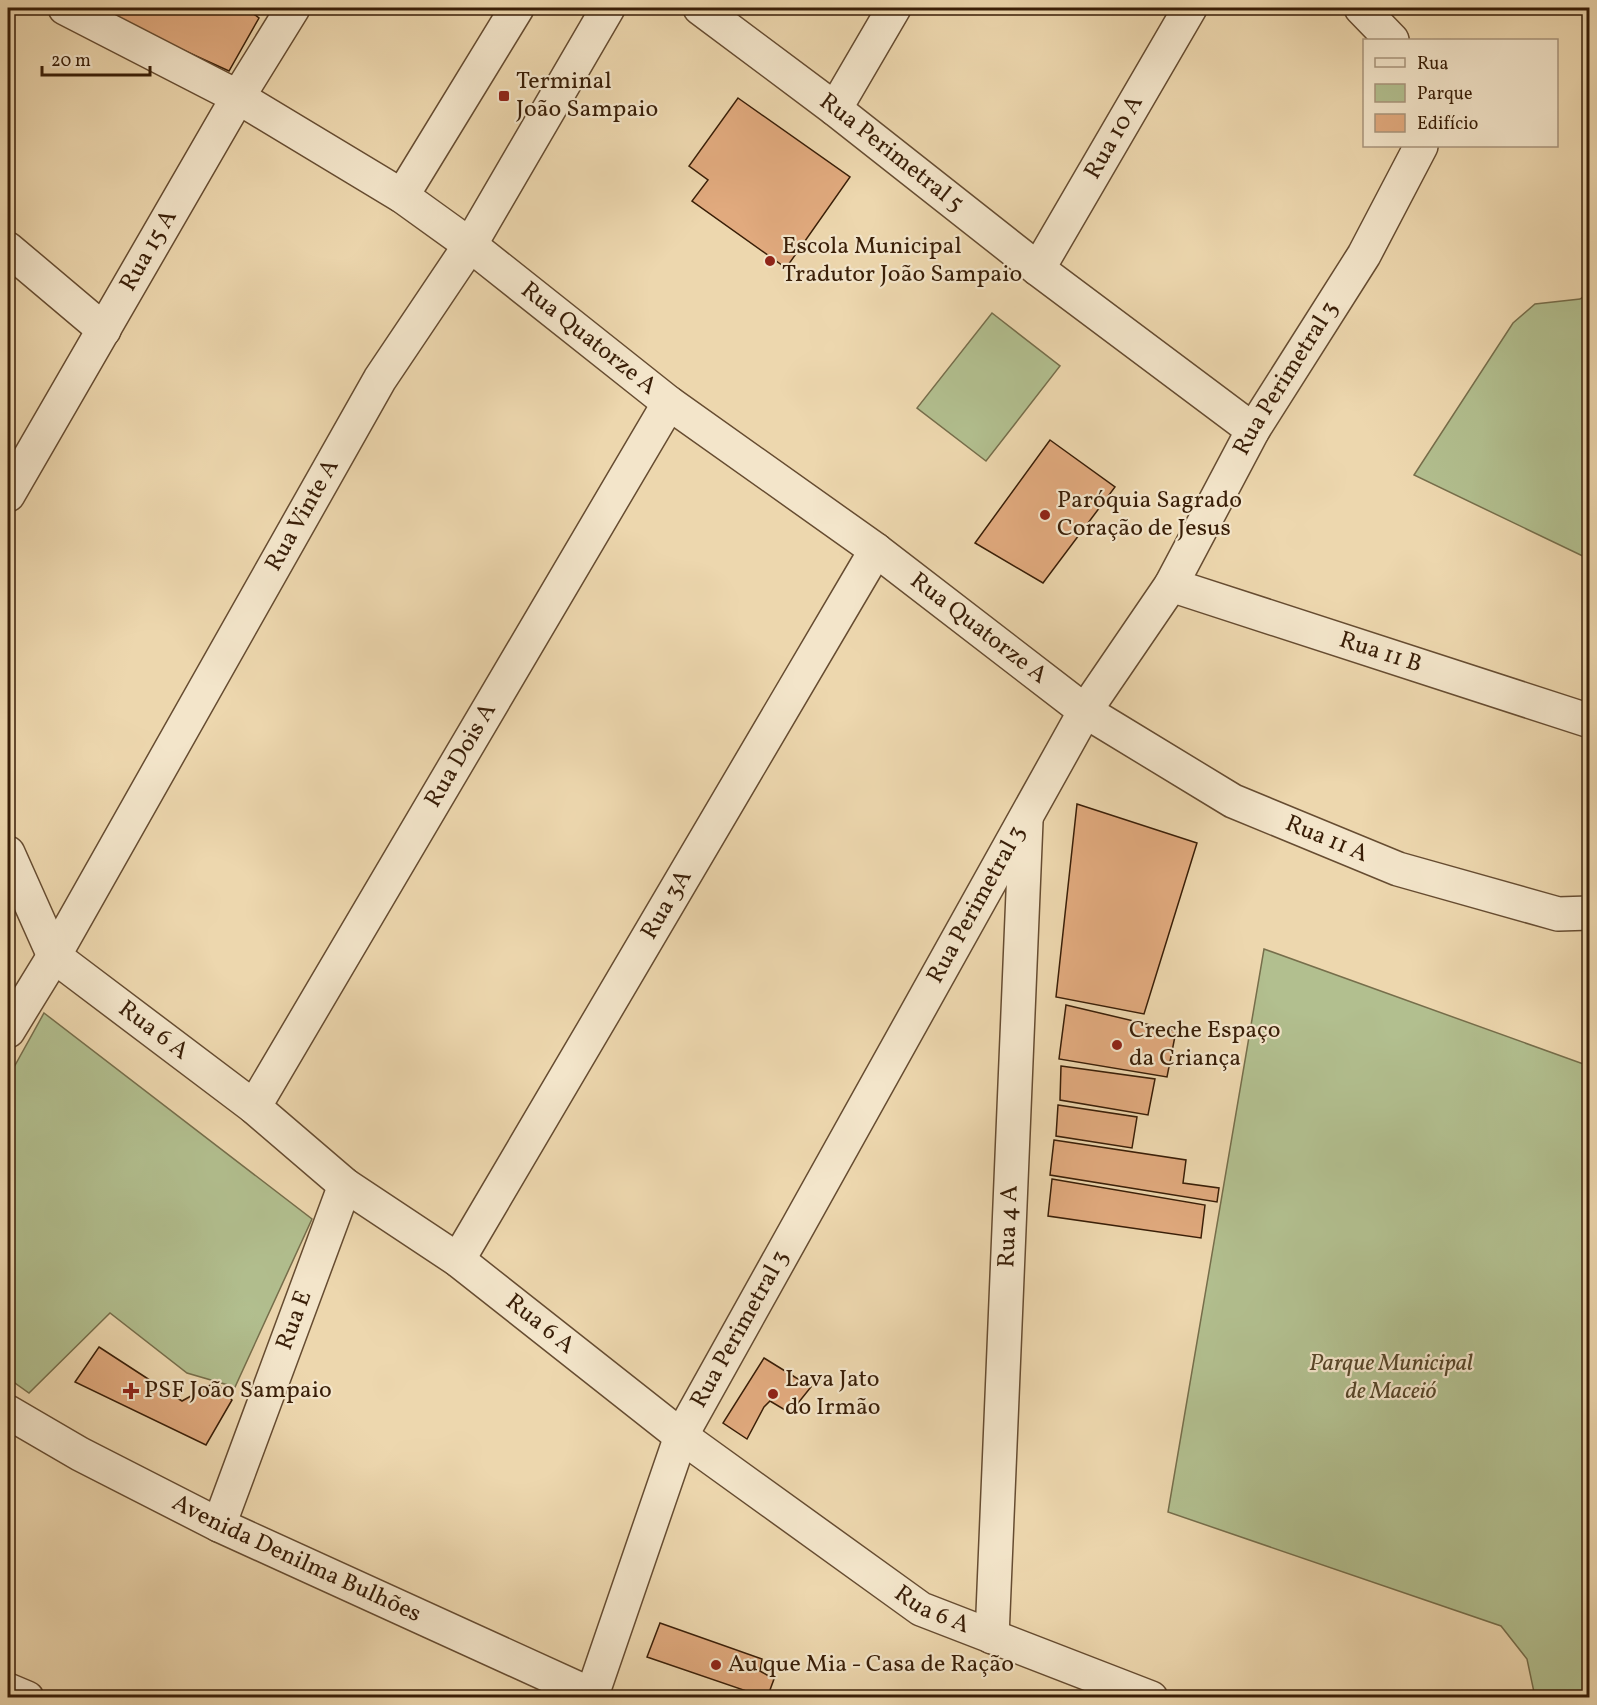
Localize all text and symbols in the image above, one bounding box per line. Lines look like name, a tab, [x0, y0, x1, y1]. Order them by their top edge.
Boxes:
scale bar	[42, 39, 150, 77]
legend	[1363, 39, 1558, 147]
text: 20 m	[51, 49, 91, 74]
text: Rua	[1417, 52, 1448, 77]
place label: Terminal João Sampaio	[516, 65, 658, 127]
text: Parque	[1417, 82, 1472, 107]
street label: Rua Perimetral 5	[812, 86, 971, 221]
marker: Terminal João Sampaio	[497, 89, 511, 103]
street label: Rua 10 A	[1077, 89, 1152, 186]
text: Edifício	[1417, 112, 1478, 137]
street label: Rua 15 A	[112, 204, 186, 298]
place label: Escola Municipal Tradutor João Sampaio	[782, 230, 1022, 292]
marker: Escola Municipal Tradutor João Sampaio	[763, 254, 777, 268]
street label: Rua Quatorze A	[513, 274, 664, 404]
street label: Rua Perimetral 3	[1225, 295, 1347, 462]
street label: Rua Vinte A	[258, 453, 348, 578]
place label: Paróquia Sagrado Coração de Jesus	[1057, 484, 1242, 546]
marker: Paróquia Sagrado Coração de Jesus	[1038, 508, 1052, 522]
street label: Rua Quatorze A	[902, 565, 1054, 693]
street label: Rua 11 B	[1335, 624, 1426, 682]
street label: Rua Dois A	[417, 697, 505, 814]
street label: Rua 11 A	[1280, 807, 1373, 872]
street label: Rua Perimetral 3	[919, 820, 1035, 990]
street label: Rua 3A	[633, 864, 701, 946]
street label: Rua 6 A	[111, 993, 196, 1069]
place label: Creche Espaço da Criança	[1129, 1014, 1281, 1076]
marker: Creche Espaço da Criança	[1110, 1038, 1124, 1052]
street label: Rua 4 A	[990, 1184, 1028, 1268]
street label: Rua Perimetral 3	[683, 1244, 798, 1415]
street label: Rua E	[268, 1286, 321, 1355]
street label: Rua 6 A	[498, 1286, 582, 1363]
park label: Parque Municipal de Maceió	[1309, 1347, 1473, 1409]
place label: Lava Jato do Irmão	[785, 1363, 881, 1425]
place label: PSF João Sampaio	[144, 1374, 332, 1408]
marker: PSF João Sampaio	[122, 1382, 140, 1400]
marker: Lava Jato do Irmão	[766, 1387, 780, 1401]
street label: Avenida Denilma Bulhões	[166, 1487, 426, 1632]
street label: Rua 6 A	[887, 1578, 974, 1643]
place label: Au que Mia - Casa de Ração	[728, 1648, 1014, 1682]
marker: Au que Mia - Casa de Ração	[709, 1658, 723, 1672]

